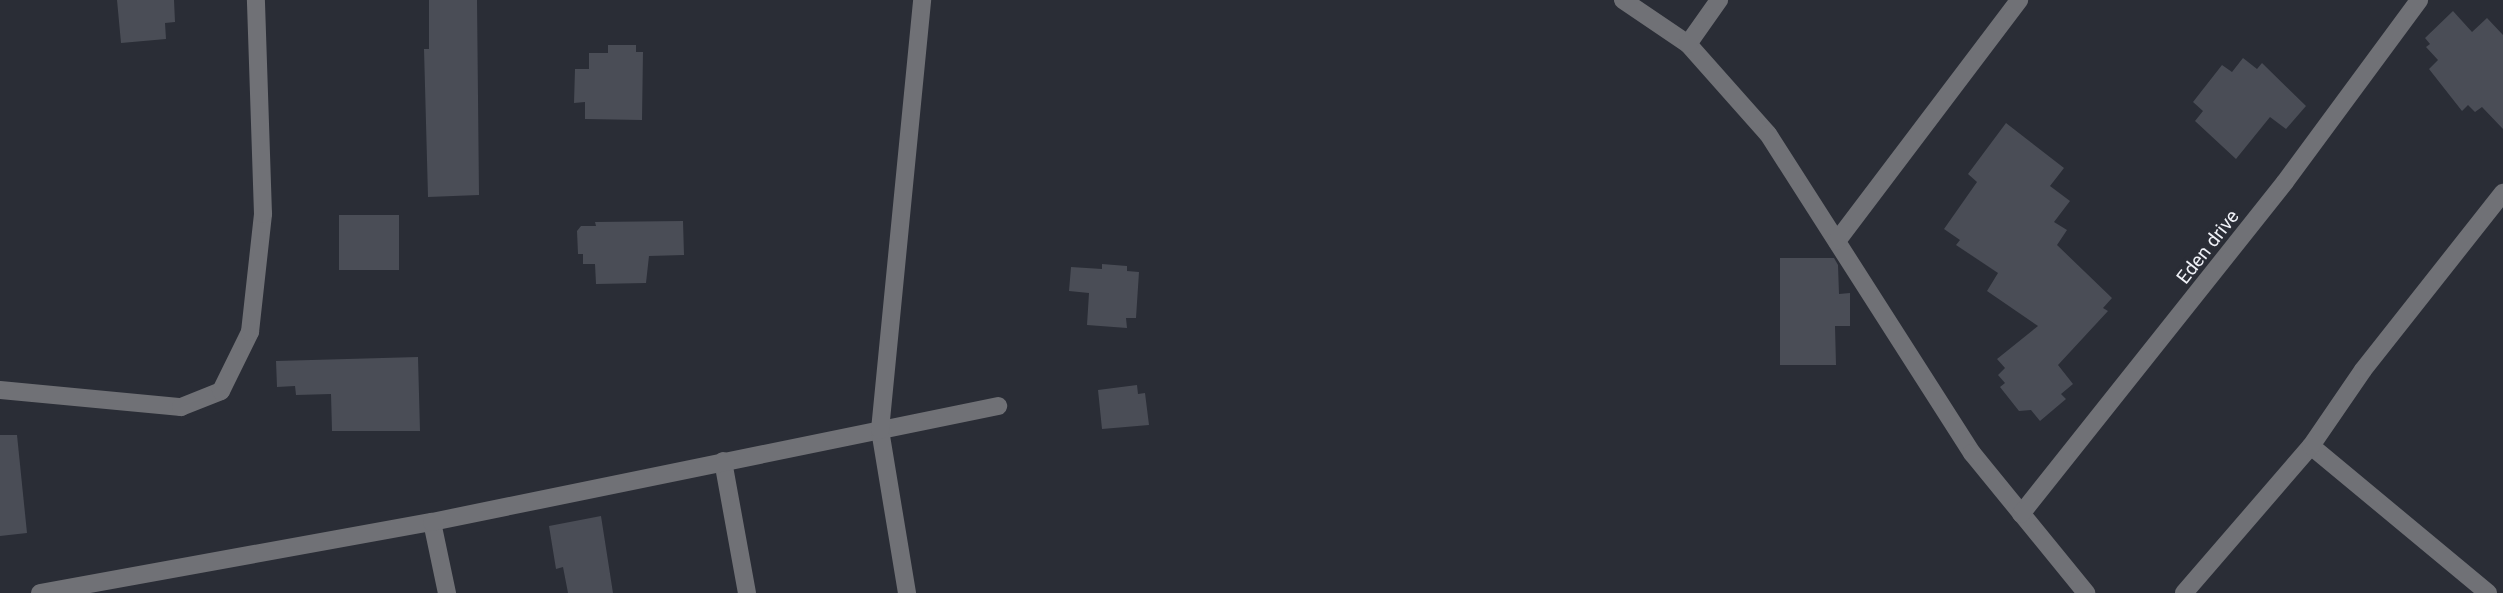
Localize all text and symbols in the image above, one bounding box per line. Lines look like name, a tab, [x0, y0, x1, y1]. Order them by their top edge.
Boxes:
street label: Eden drive	[2172, 205, 2244, 289]

